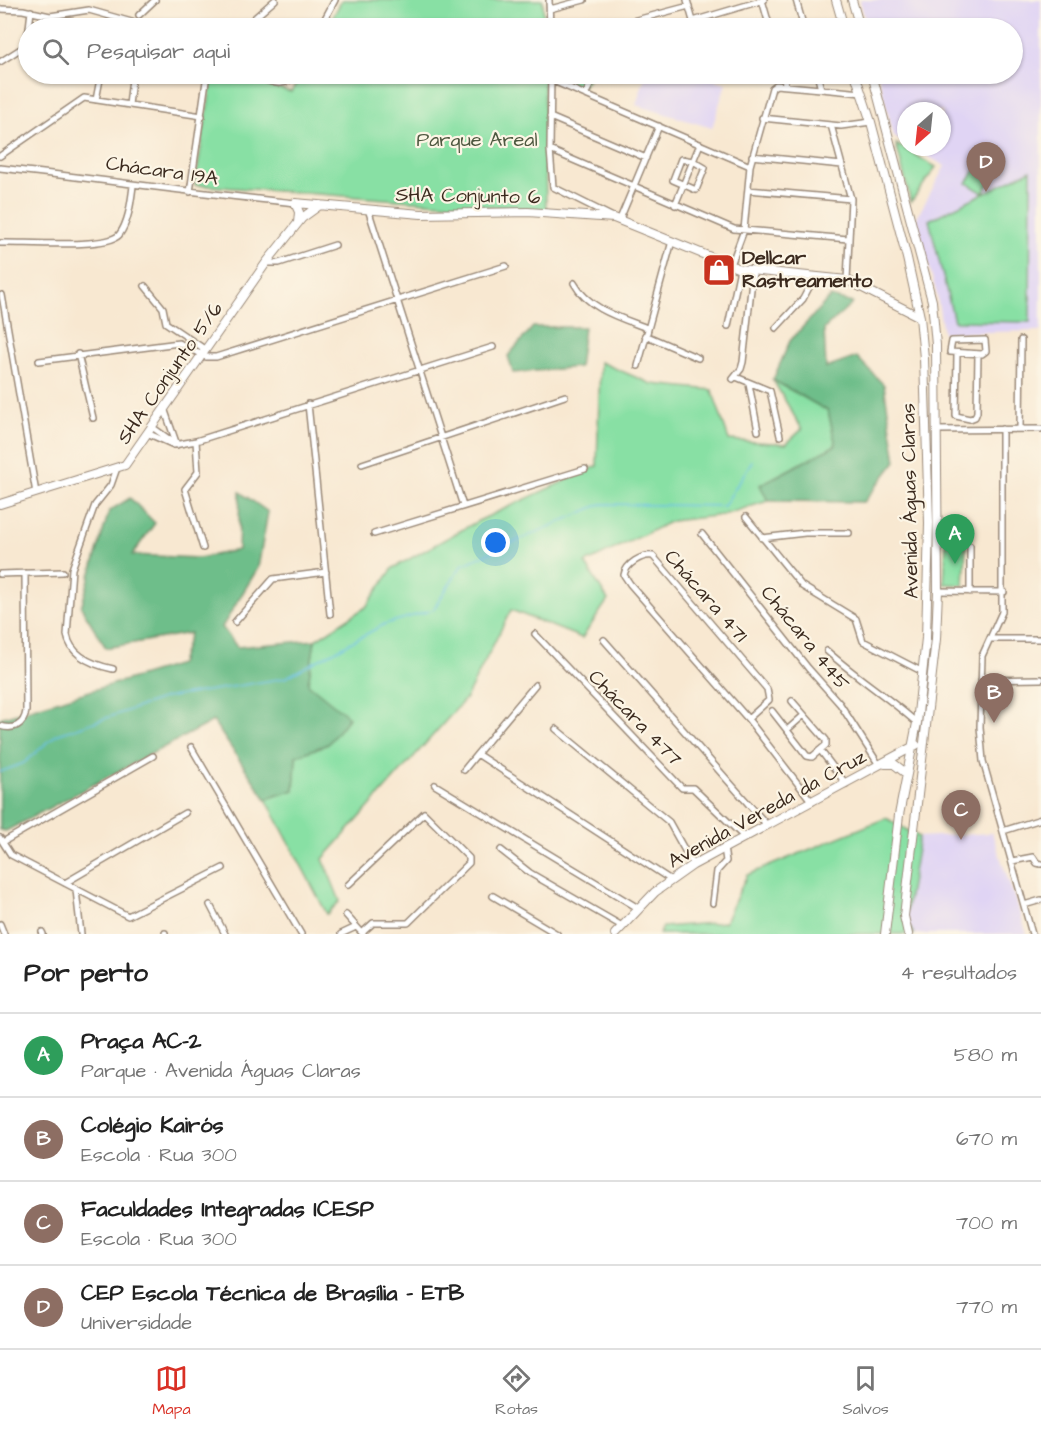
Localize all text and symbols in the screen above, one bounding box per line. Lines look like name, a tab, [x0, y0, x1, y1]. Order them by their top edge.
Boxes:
search box	[18, 18, 1023, 84]
icon: search	[39, 35, 72, 68]
text: Pesquisar aqui	[87, 36, 230, 67]
north arrow	[897, 102, 951, 156]
park label: Parque Areal	[416, 126, 538, 154]
pin: D	[966, 142, 1006, 192]
street label: Chácara 19A	[104, 149, 220, 193]
street label: SHA Conjunto 6	[395, 181, 541, 211]
place label: Dellcar Rastreamento	[742, 244, 873, 295]
shop icon: Dellcar Rastreamento	[701, 252, 737, 288]
street label: SHA Conjunto 5/6	[110, 296, 230, 450]
street label: Avenida Águas Claras	[894, 403, 927, 599]
pin: A	[936, 514, 974, 564]
your location	[481, 528, 510, 557]
street label: Chácara 471	[658, 544, 755, 649]
street label: Chácara 445	[754, 580, 856, 696]
street label: Chácara 477	[582, 663, 688, 773]
pin: B	[974, 674, 1014, 723]
street label: Avenida Vereda da Cruz	[663, 743, 871, 875]
pin: C	[942, 790, 980, 840]
text: Por perto	[24, 955, 148, 991]
text: 4 resultados	[900, 959, 1017, 987]
text: Praça AC-2	[81, 1026, 201, 1057]
text: A	[37, 1041, 50, 1069]
text: 580 m	[954, 1041, 1017, 1069]
text: Parque · Avenida Águas Claras	[81, 1057, 361, 1085]
text: Colégio Kairós	[81, 1110, 224, 1141]
text: B	[36, 1125, 51, 1153]
text: 670 m	[956, 1125, 1017, 1153]
text: Escola · Rua 300	[81, 1141, 237, 1169]
text: Faculdades Integradas ICESP	[81, 1194, 374, 1225]
text: C	[36, 1209, 51, 1237]
text: 700 m	[956, 1209, 1017, 1237]
text: Escola · Rua 300	[81, 1225, 237, 1253]
text: CEP Escola Técnica de Brasília - ETB	[81, 1278, 464, 1309]
text: D	[37, 1293, 50, 1321]
text: 770 m	[956, 1293, 1017, 1321]
text: Universidade	[81, 1309, 192, 1337]
tab: Mapa	[152, 1362, 191, 1420]
tab: Rotas	[495, 1362, 538, 1420]
tab: Salvos	[843, 1362, 889, 1420]

